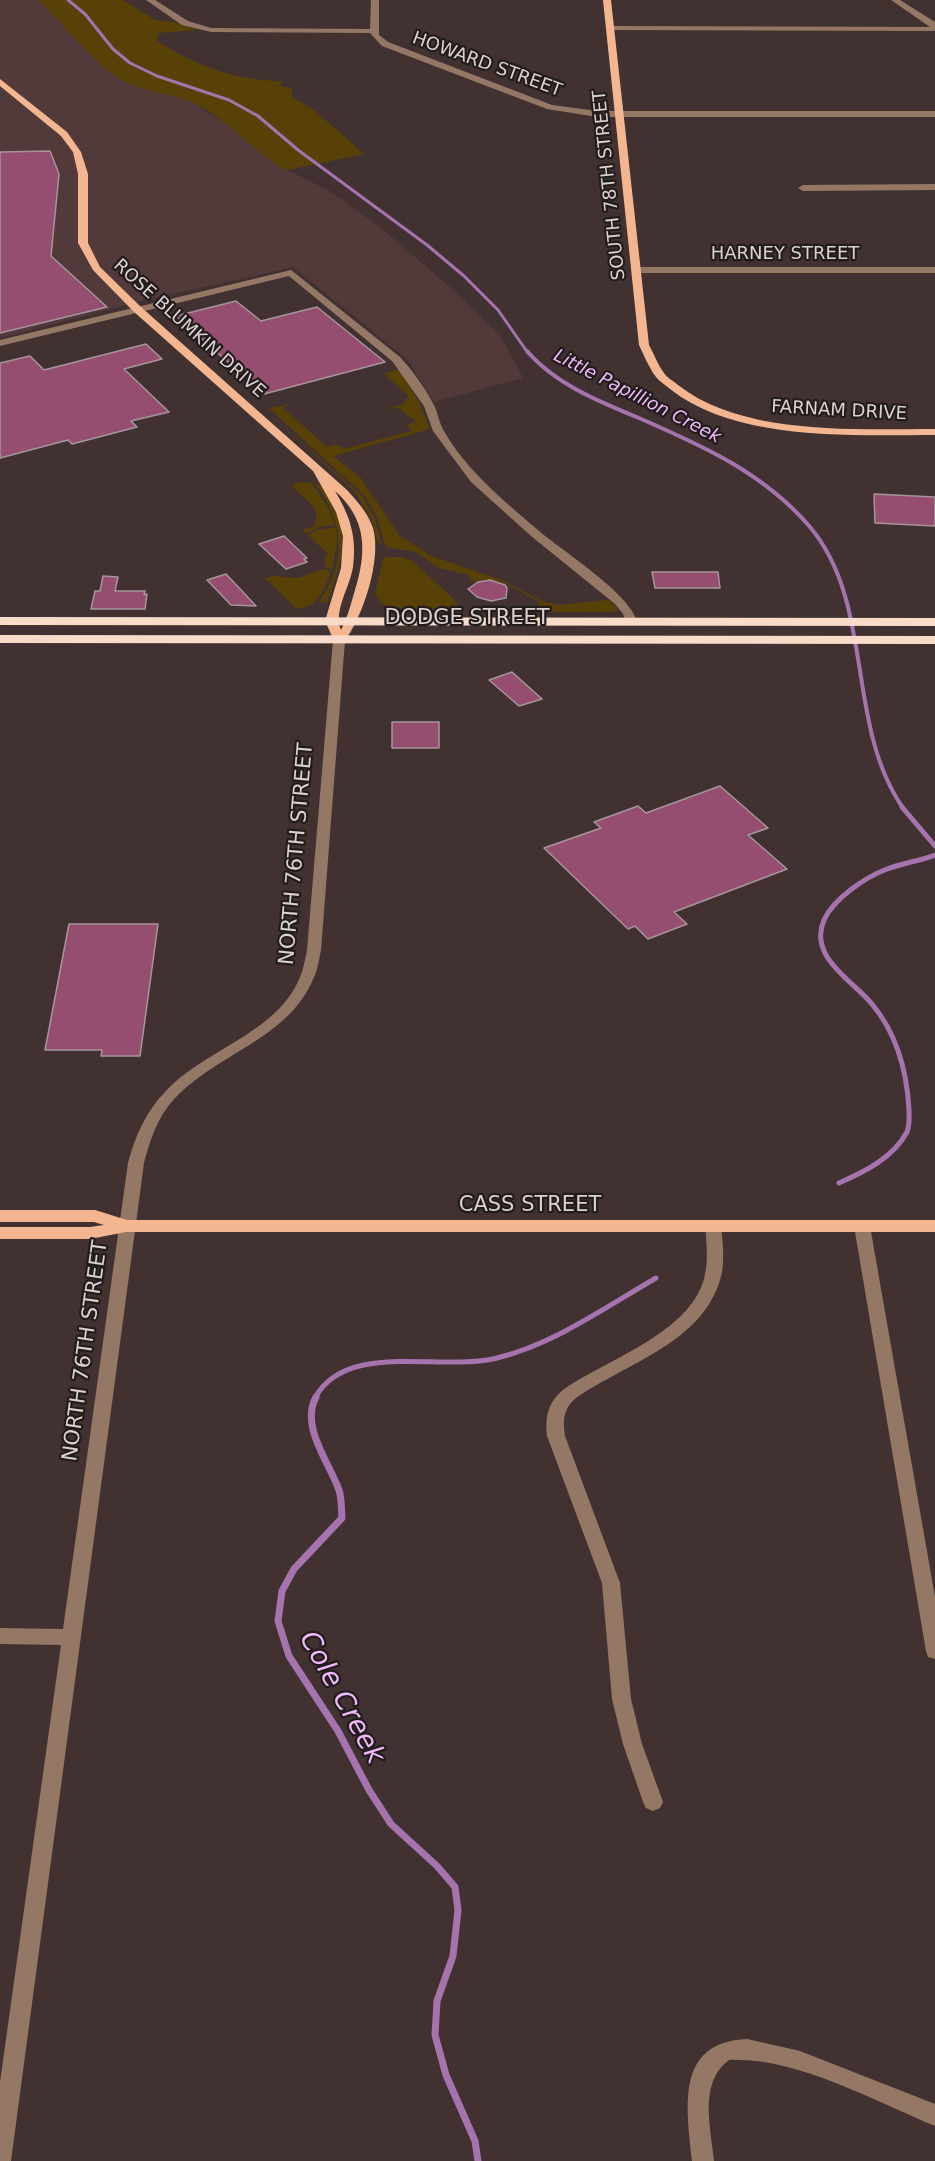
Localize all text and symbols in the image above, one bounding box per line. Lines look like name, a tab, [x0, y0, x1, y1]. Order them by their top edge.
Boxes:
street label: HOWARD STREET	[409, 28, 565, 102]
street label: SOUTH 78TH STREET	[589, 89, 631, 281]
street label: HARNEY STREET	[711, 243, 859, 265]
street label: ROSE BLUMKIN DRIVE	[109, 255, 269, 403]
water label: Little Papillion Creek	[550, 345, 724, 449]
street label: FARNAM DRIVE	[771, 397, 907, 425]
street label: DODGE STREET	[384, 606, 550, 632]
street label: NORTH 76TH STREET	[275, 742, 319, 966]
street label: CASS STREET	[459, 1193, 601, 1219]
street label: NORTH 76TH STREET	[58, 1239, 114, 1463]
water label: Cole Creek	[291, 1626, 391, 1770]

